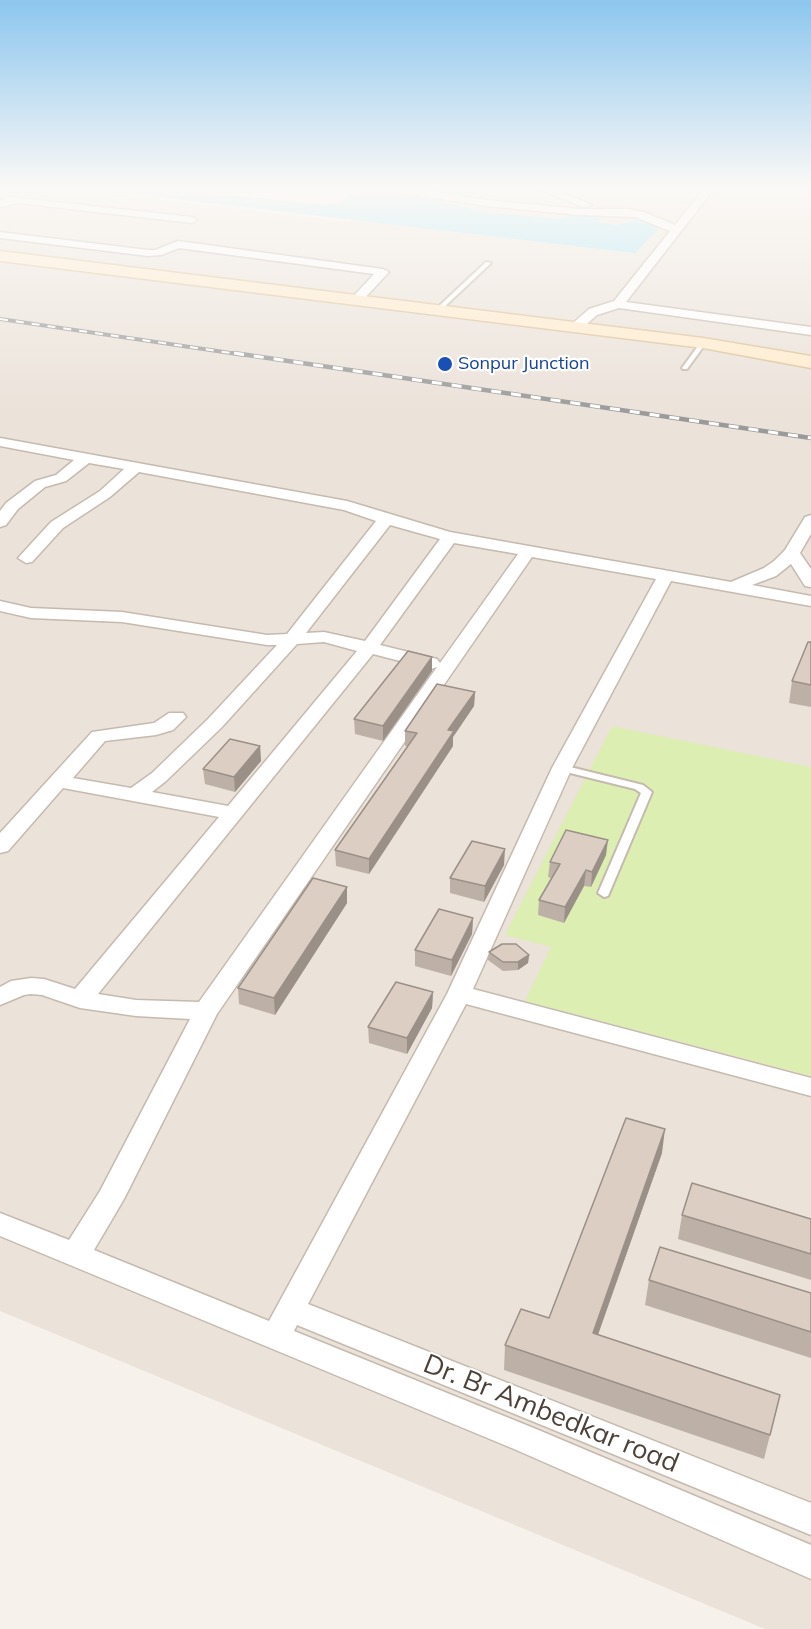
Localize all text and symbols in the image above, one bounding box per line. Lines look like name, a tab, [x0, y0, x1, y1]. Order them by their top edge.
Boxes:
place label: Sonpur Junction	[458, 353, 590, 375]
marker: Sonpur Junction	[436, 355, 454, 373]
street label: Dr. Br Ambedkar road	[419, 1348, 683, 1480]

